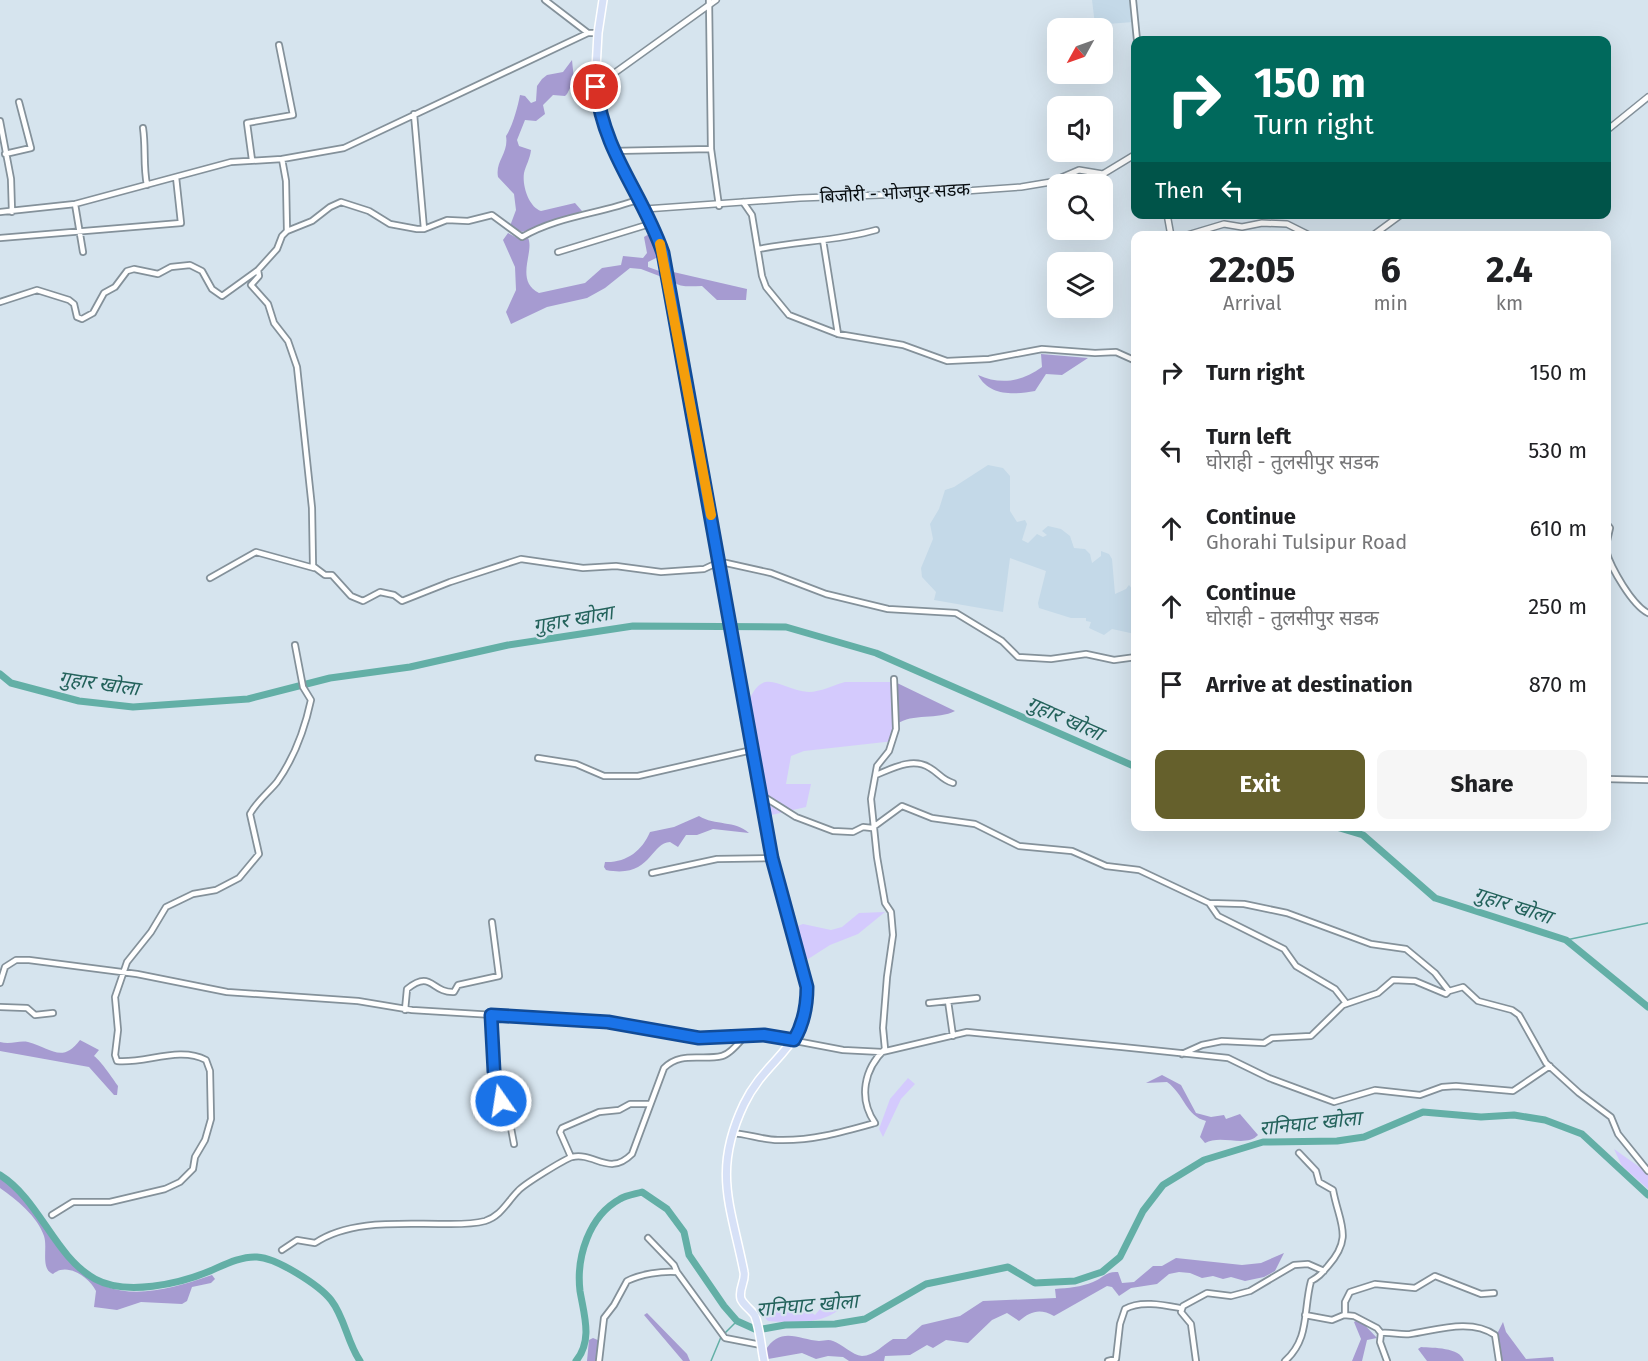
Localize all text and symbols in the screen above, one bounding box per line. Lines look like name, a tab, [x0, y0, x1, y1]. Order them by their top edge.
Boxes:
north arrow	[1047, 18, 1113, 84]
map controls	[1047, 18, 1113, 318]
text: 150 m	[1254, 58, 1366, 108]
icon: right	[1155, 60, 1233, 138]
pin	[570, 61, 621, 112]
icon: arrive	[579, 70, 612, 103]
button: sound	[1047, 96, 1113, 162]
text: Turn right	[1254, 109, 1374, 141]
button: search	[1047, 174, 1113, 240]
icon: left	[1216, 174, 1249, 207]
text: Then	[1155, 177, 1204, 204]
street label: बिजौरी - भोजपुर सडक	[819, 178, 972, 209]
text: 22:05	[1209, 248, 1295, 292]
text: 6	[1381, 248, 1401, 292]
text: 2.4	[1486, 248, 1533, 292]
button: layers	[1047, 252, 1113, 318]
text: Arrival	[1223, 291, 1282, 315]
text: min	[1373, 291, 1408, 315]
text: km	[1496, 291, 1523, 315]
icon: right	[1155, 356, 1188, 389]
text: Turn right	[1206, 359, 1305, 386]
text: 150 m	[1529, 359, 1587, 386]
text: Turn left	[1206, 423, 1291, 450]
icon: left	[1155, 434, 1188, 467]
text: 530 m	[1528, 437, 1587, 464]
text: घोराही - तुलसीपुर सडक	[1206, 450, 1379, 474]
text: Continue	[1206, 503, 1296, 530]
icon: ahead	[1155, 512, 1188, 545]
text: 610 m	[1530, 515, 1587, 542]
text: Ghorahi Tulsipur Road	[1206, 530, 1407, 554]
text: Continue	[1206, 579, 1296, 606]
icon: ahead	[1155, 590, 1188, 623]
text: 250 m	[1528, 593, 1587, 620]
water label: गुहार खोला	[531, 600, 619, 639]
text: घोराही - तुलसीपुर सडक	[1206, 606, 1379, 630]
water label: गुहार खोला	[57, 666, 144, 702]
icon: arrive	[1155, 668, 1188, 701]
text: Arrive at destination	[1206, 671, 1413, 698]
text: 870 m	[1529, 671, 1587, 698]
water label: गुहार खोला	[1023, 691, 1110, 748]
button: Exit	[1155, 750, 1365, 819]
button: Share	[1377, 750, 1587, 819]
water label: गुहार खोला	[1471, 881, 1559, 931]
position arrow	[469, 1069, 533, 1133]
water label: रानिघाट खोला	[1258, 1105, 1366, 1140]
water label: रानिघाट खोला	[755, 1288, 863, 1321]

